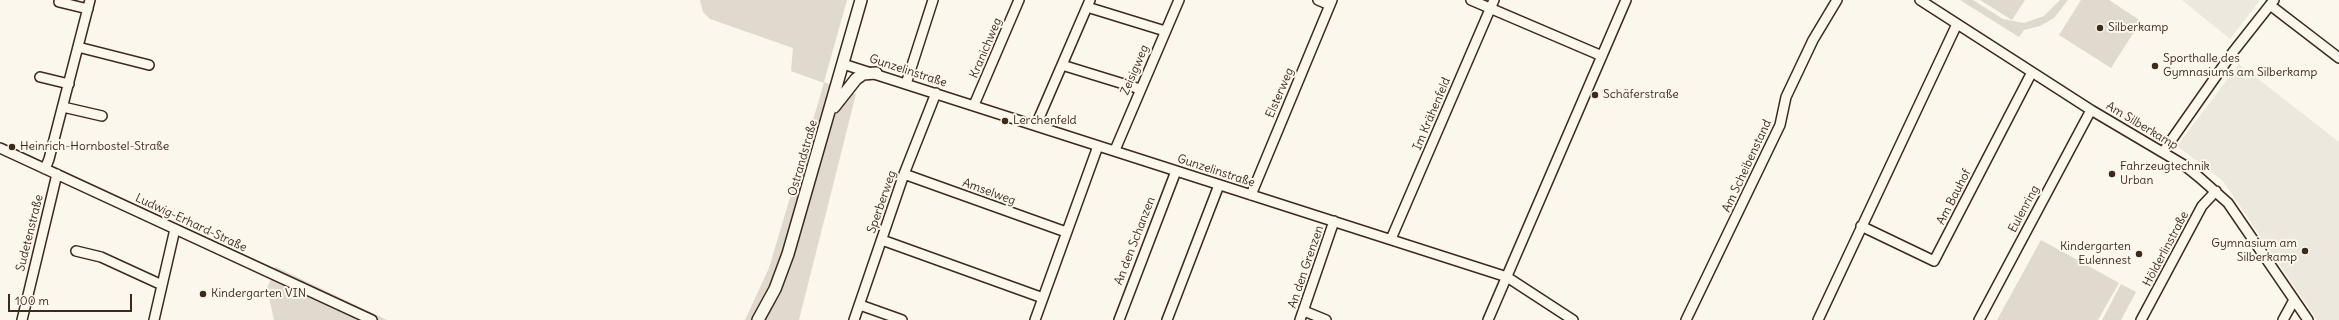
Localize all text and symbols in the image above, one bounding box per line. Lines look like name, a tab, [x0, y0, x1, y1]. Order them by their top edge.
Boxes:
street label: Kranichweg	[967, 16, 1005, 80]
place label: Silberkamp	[2108, 21, 2168, 35]
marker: Silberkamp	[2095, 23, 2105, 33]
street label: Zeisigweg	[1118, 43, 1152, 97]
street label: Gunzelinstraße	[867, 52, 949, 90]
place label: Sporthalle des Gymnasiums am Silberkamp	[2163, 52, 2317, 80]
marker: Sporthalle des Gymnasiums am Silberkamp	[2150, 61, 2160, 71]
street label: Elsterweg	[1263, 66, 1297, 120]
street label: Im Krähenfeld	[1410, 75, 1454, 153]
place label: Schäferstraße	[1603, 88, 1679, 102]
marker: Schäferstraße	[1590, 90, 1600, 100]
street label: Am Silberkamp	[2103, 99, 2181, 153]
place label: Lerchenfeld	[1013, 114, 1077, 128]
marker: Lerchenfeld	[1000, 116, 1010, 126]
street label: Am Scheibenstand	[1719, 117, 1775, 215]
street label: Ostrandstraße	[785, 118, 821, 198]
place label: Heinrich-Hornbostel-Straße	[20, 140, 169, 154]
marker: Heinrich-Hornbostel-Straße	[7, 142, 17, 152]
street label: Gunzelinstraße	[1175, 152, 1257, 190]
place label: Fahrzeugtechnik Urban	[2120, 160, 2210, 188]
street label: Am Bauhof	[1934, 167, 1974, 227]
street label: Sperberweg	[865, 169, 899, 235]
marker: Fahrzeugtechnik Urban	[2107, 169, 2117, 179]
street label: Amselweg	[960, 176, 1018, 208]
street label: Eulenring	[2006, 183, 2042, 235]
street label: Ludwig-Erhard-Straße	[133, 191, 249, 255]
street label: Sudetenstraße	[14, 193, 46, 273]
street label: An den Schanzen	[1112, 195, 1158, 287]
street label: Hölderlinstraße	[2140, 209, 2192, 289]
street label: An den Grenzen	[1285, 224, 1327, 310]
place label: Gymnasium am Silberkamp	[2211, 237, 2297, 265]
place label: Kindergarten Eulennest	[2060, 240, 2131, 268]
marker: Gymnasium am Silberkamp	[2300, 246, 2310, 256]
marker: Kindergarten Eulennest	[2134, 249, 2144, 259]
scale bar	[10, 286, 134, 312]
place label: Kindergarten VIN	[211, 287, 306, 301]
marker: Kindergarten VIN	[198, 289, 208, 299]
text: 100 m	[15, 293, 49, 308]

